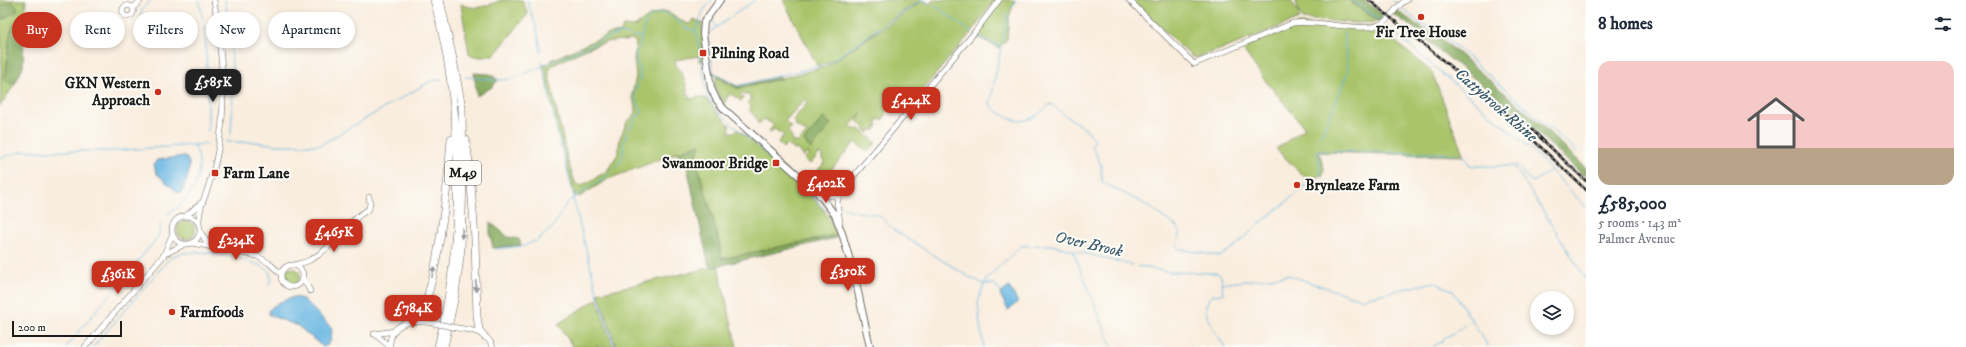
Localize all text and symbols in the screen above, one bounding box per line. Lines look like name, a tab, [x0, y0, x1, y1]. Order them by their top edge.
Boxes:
chip: Buy	[12, 12, 62, 48]
chip: Rent	[70, 12, 125, 48]
chip: Filters	[133, 12, 198, 48]
chip: New	[206, 12, 260, 48]
chip: Apartment	[268, 12, 355, 48]
marker: Fir Tree House	[1416, 12, 1426, 22]
text: 8 homes	[1598, 13, 1653, 35]
icon: filters	[1932, 13, 1954, 35]
place label: Fir Tree House	[1375, 23, 1467, 42]
place label: Pilning Road	[711, 44, 790, 63]
marker: Pilning Road	[698, 48, 708, 58]
water label: Cattybrook Rhine	[1451, 64, 1542, 147]
pin: £585K	[185, 69, 241, 103]
place label: GKN Western Approach	[65, 74, 150, 110]
text: £585K	[194, 74, 232, 90]
marker: GKN Western Approach	[153, 87, 163, 97]
pin: £424K	[883, 87, 939, 121]
icon: home	[1740, 87, 1812, 159]
text: £424K	[891, 92, 931, 108]
place label: Swanmoor Bridge	[662, 154, 769, 173]
marker: Swanmoor Bridge	[771, 158, 781, 168]
road number: M49	[445, 161, 481, 185]
place label: Farm Lane	[223, 164, 290, 183]
marker: Farm Lane	[210, 168, 220, 178]
pin: £402K	[798, 170, 854, 204]
text: £402K	[807, 175, 846, 191]
place label: Brynleaze Farm	[1305, 176, 1401, 195]
marker: Brynleaze Farm	[1292, 180, 1302, 190]
text: £585,000	[1598, 193, 1667, 215]
text: 5 rooms · 143 m²	[1598, 215, 1681, 231]
pin: £465K	[306, 219, 362, 253]
text: £465K	[315, 224, 353, 240]
pin: £234K	[208, 227, 264, 261]
one-way arrow	[458, 227, 465, 239]
water label: Over Brook	[1053, 227, 1125, 262]
text: Palmer Avenue	[1598, 231, 1675, 247]
text: £234K	[218, 232, 254, 248]
pin: £350K	[820, 258, 876, 292]
pin: £361K	[90, 261, 146, 295]
text: £350K	[830, 263, 866, 279]
text: £361K	[101, 266, 135, 282]
one-way arrow	[430, 266, 436, 278]
one-way arrow	[473, 280, 479, 293]
map controls	[1530, 291, 1574, 335]
button: layers	[1530, 291, 1574, 335]
pin: £784K	[385, 295, 441, 329]
text: £784K	[394, 300, 432, 316]
place label: Farmfoods	[180, 303, 244, 322]
marker: Farmfoods	[167, 307, 177, 317]
scale bar	[12, 319, 122, 338]
text: 200 m	[18, 321, 46, 335]

